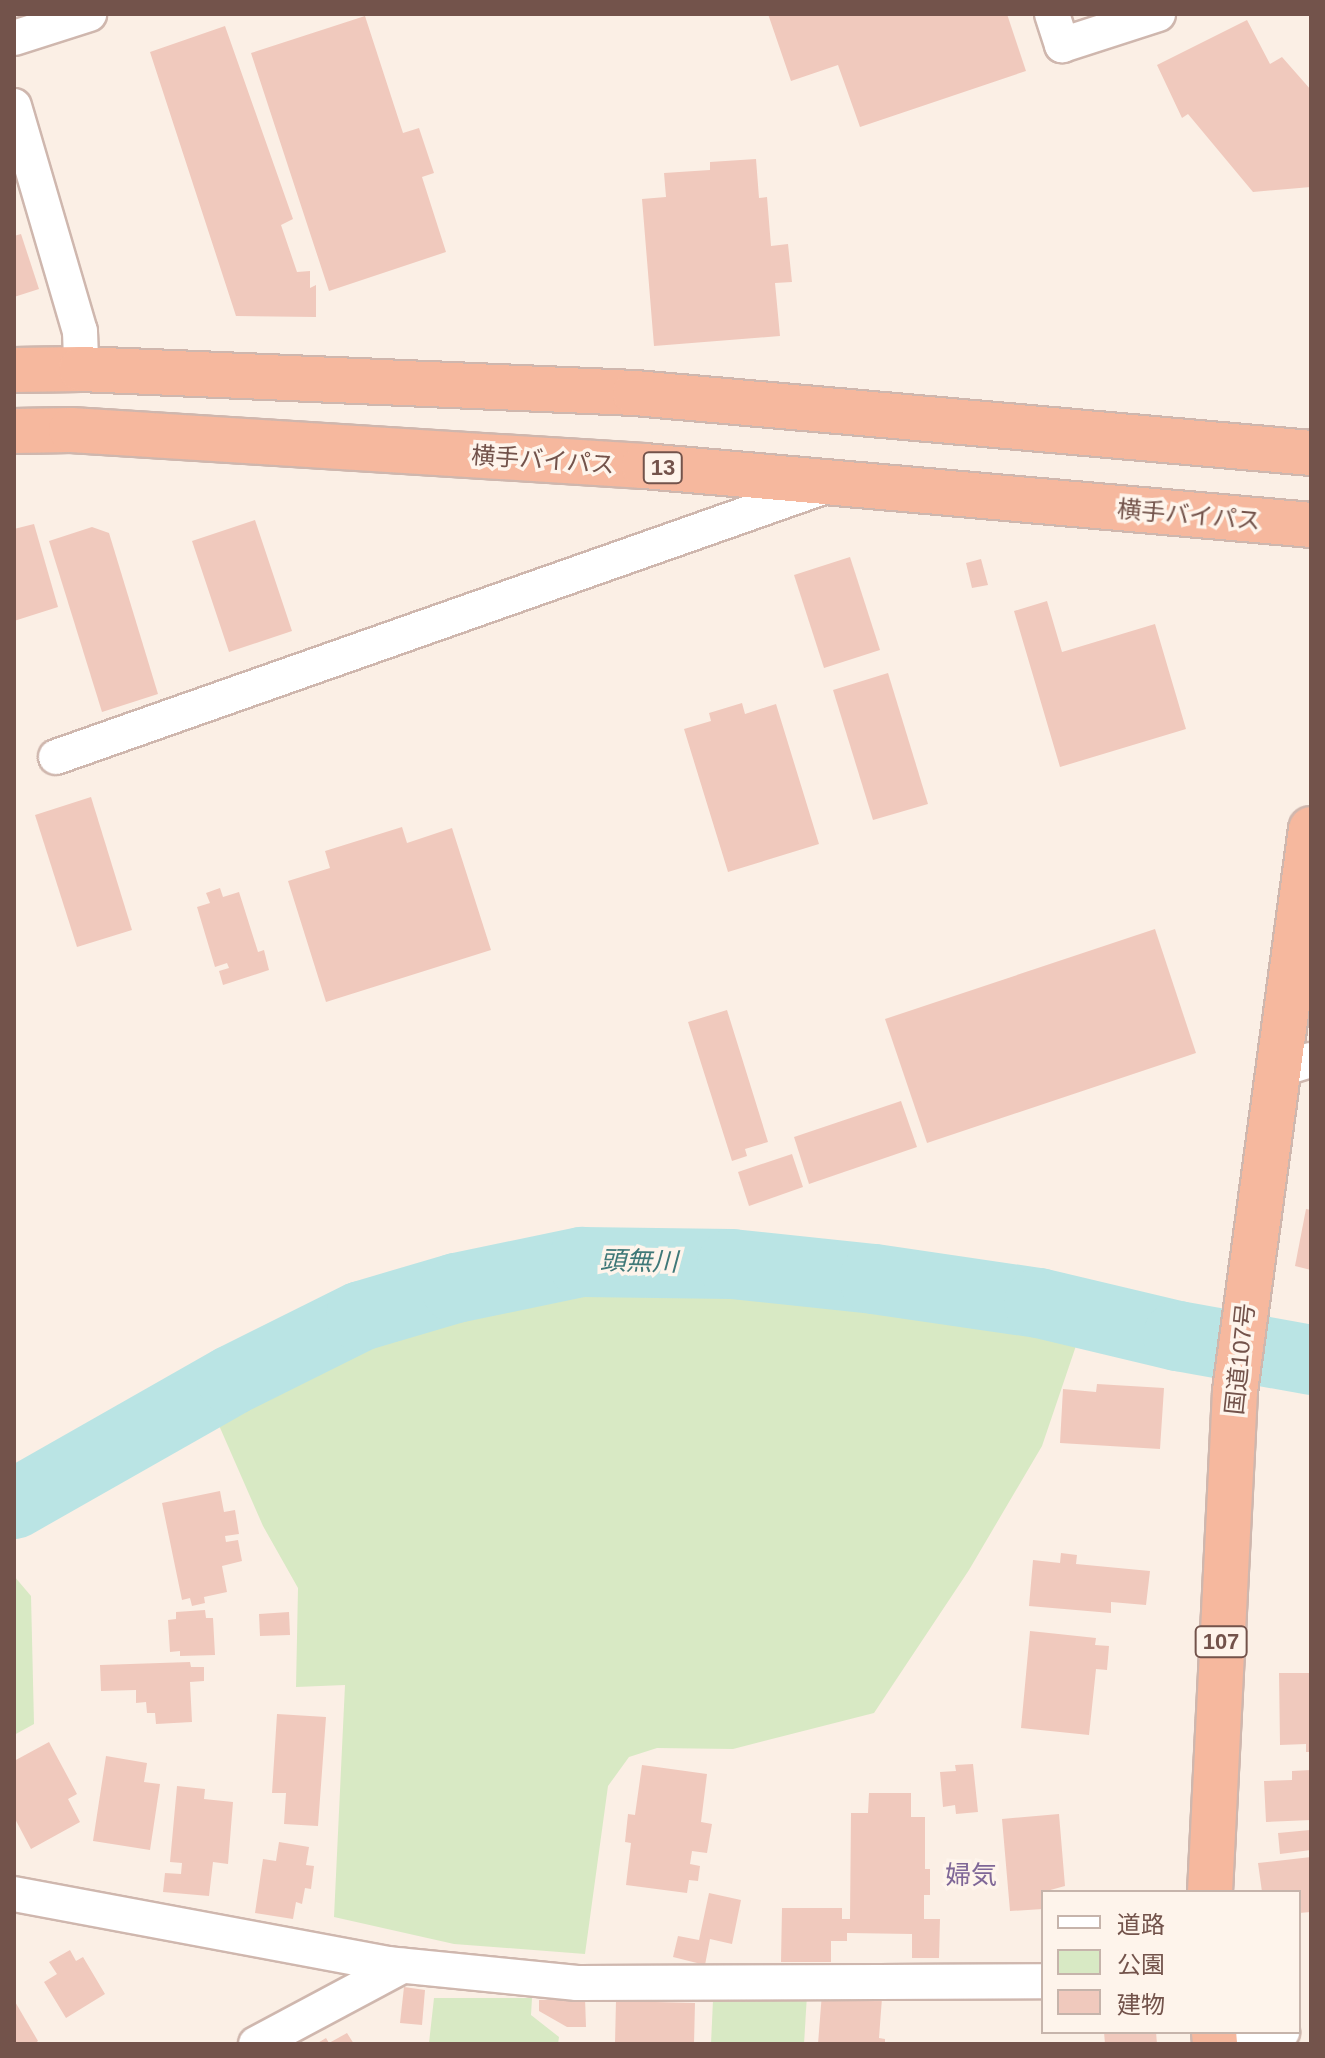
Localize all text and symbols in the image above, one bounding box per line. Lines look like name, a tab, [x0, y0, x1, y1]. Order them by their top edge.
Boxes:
street label: 横手バイパス	[470, 441, 616, 479]
road number: 13	[641, 450, 685, 486]
street label: 横手バイパス	[1116, 494, 1262, 536]
water label: 頭無川	[600, 1246, 678, 1278]
street label: 国道107号	[1220, 1302, 1260, 1416]
road number: 107	[1193, 1624, 1249, 1660]
district label: 婦気	[945, 1860, 997, 1892]
legend	[1041, 1890, 1301, 2034]
text: 道路	[1117, 1911, 1165, 1938]
text: 公園	[1117, 1951, 1165, 1978]
text: 建物	[1117, 1991, 1165, 2018]

